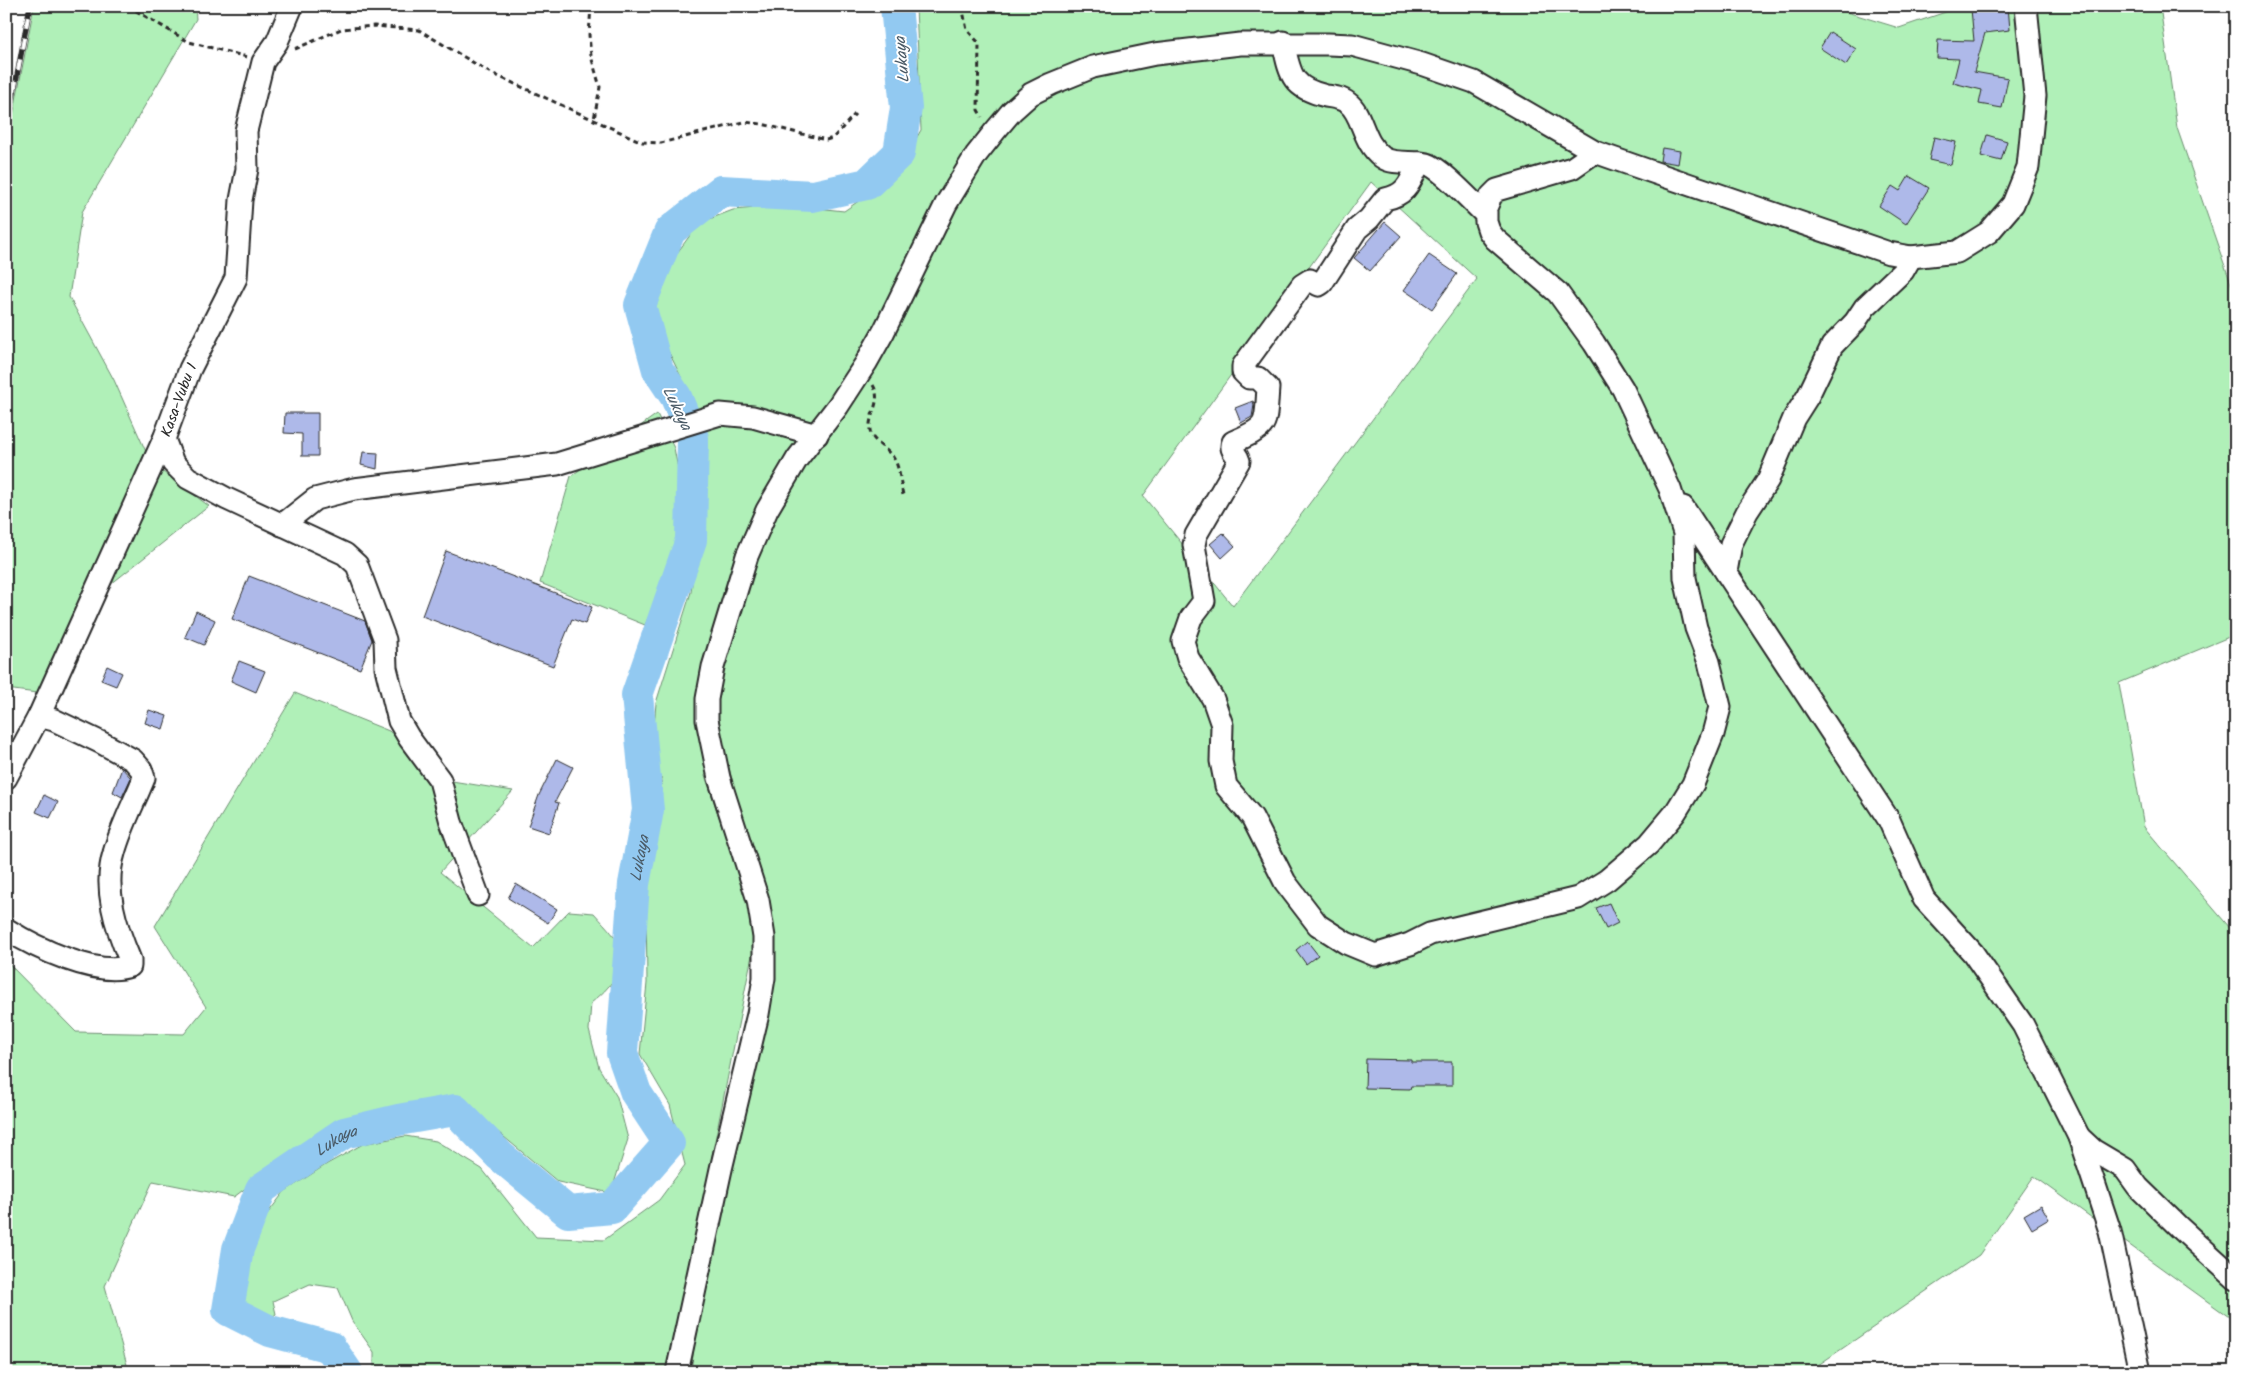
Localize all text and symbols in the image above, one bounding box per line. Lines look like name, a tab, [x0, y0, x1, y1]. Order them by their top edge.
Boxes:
water label: Lukaya	[888, 34, 917, 84]
street label: Kasa-Vubu 1	[155, 359, 204, 441]
water label: Lukaya	[655, 382, 699, 436]
water label: Lukaya	[624, 832, 657, 884]
water label: Lukaya	[310, 1119, 361, 1163]

